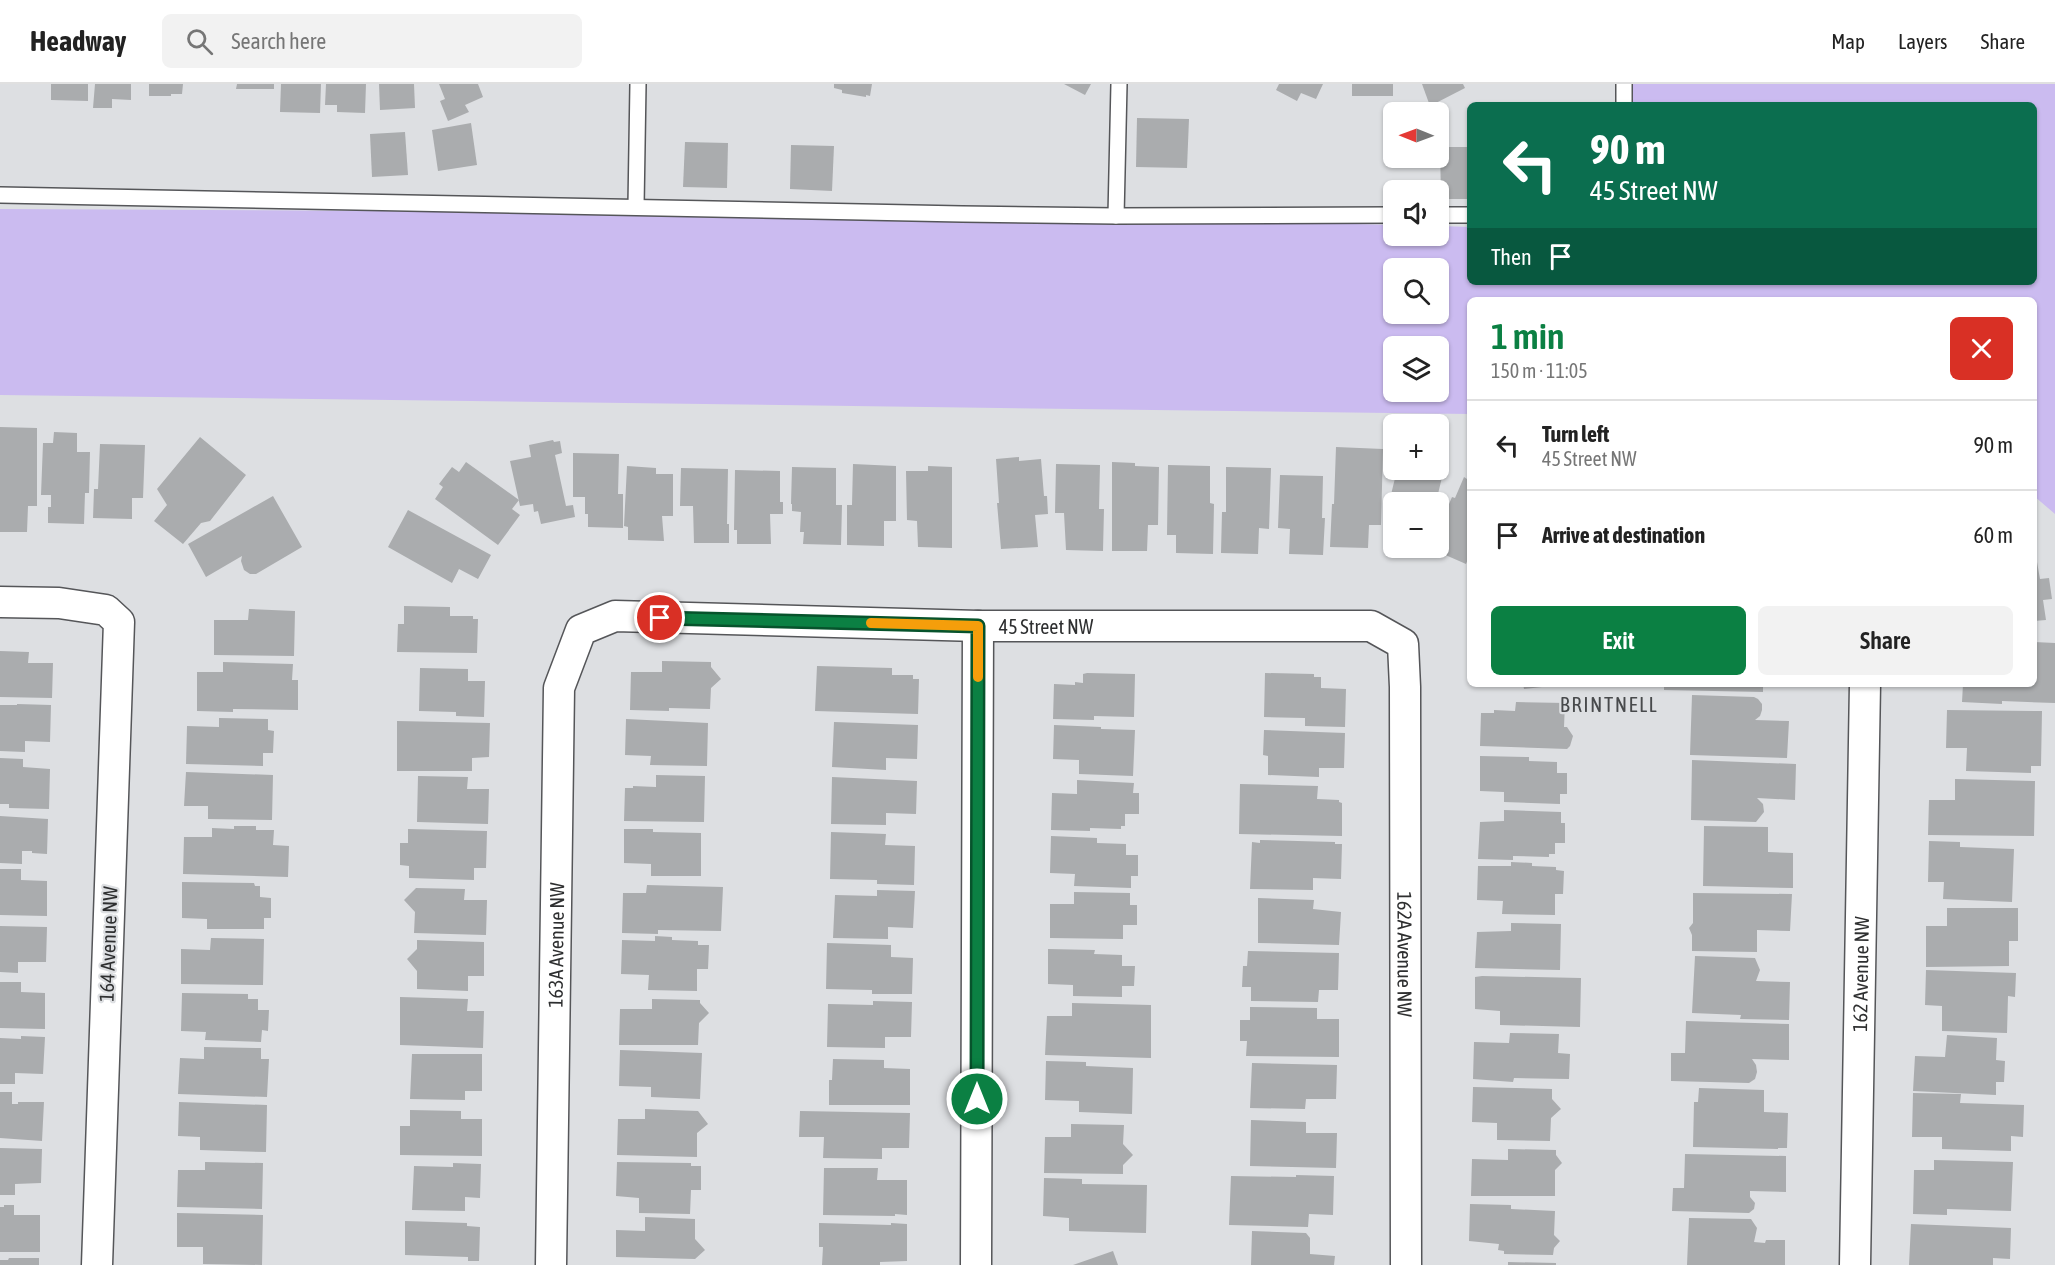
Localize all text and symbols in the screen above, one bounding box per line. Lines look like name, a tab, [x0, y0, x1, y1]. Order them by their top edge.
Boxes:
search box	[162, 14, 582, 68]
text: Headway	[30, 25, 126, 57]
icon: search	[183, 25, 216, 58]
text: Search here	[231, 28, 326, 54]
text: Map	[1831, 29, 1865, 53]
text: Layers	[1898, 29, 1948, 53]
text: Share	[1981, 29, 2025, 53]
north arrow	[1383, 102, 1449, 168]
map controls	[1383, 102, 1449, 558]
text: 90 m	[1590, 125, 1665, 173]
icon: left	[1491, 126, 1569, 204]
text: 45 Street NW	[1590, 175, 1718, 206]
button: sound	[1383, 180, 1449, 246]
icon: arrive	[1544, 240, 1577, 273]
text: Then	[1491, 244, 1532, 270]
button: search	[1383, 258, 1449, 324]
text: 1 min	[1491, 315, 1565, 357]
button: close	[1950, 317, 2013, 380]
button: layers	[1383, 336, 1449, 402]
text: 150 m · 11:05	[1491, 359, 1588, 382]
button: +	[1383, 414, 1449, 480]
text: Turn left	[1542, 421, 1609, 447]
icon: left	[1491, 429, 1524, 462]
text: 90 m	[1973, 432, 2013, 458]
text: 45 Street NW	[1542, 447, 1636, 470]
button: −	[1383, 492, 1449, 558]
icon: arrive	[1491, 519, 1524, 552]
text: Arrive at destination	[1542, 522, 1705, 548]
text: 60 m	[1973, 522, 2013, 548]
pin	[634, 592, 685, 643]
icon: arrive	[643, 601, 676, 634]
button: Exit	[1491, 606, 1746, 675]
button: Share	[1758, 606, 2013, 675]
street label: 45 Street NW	[999, 615, 1094, 638]
district label: BRINTNELL	[1560, 692, 1658, 716]
street label: 163A Avenue NW	[543, 882, 568, 1008]
street label: 164 Avenue NW	[94, 885, 122, 1002]
street label: 162A Avenue NW	[1394, 892, 1417, 1017]
street label: 162 Avenue NW	[1848, 916, 1873, 1032]
position arrow	[945, 1067, 1009, 1131]

